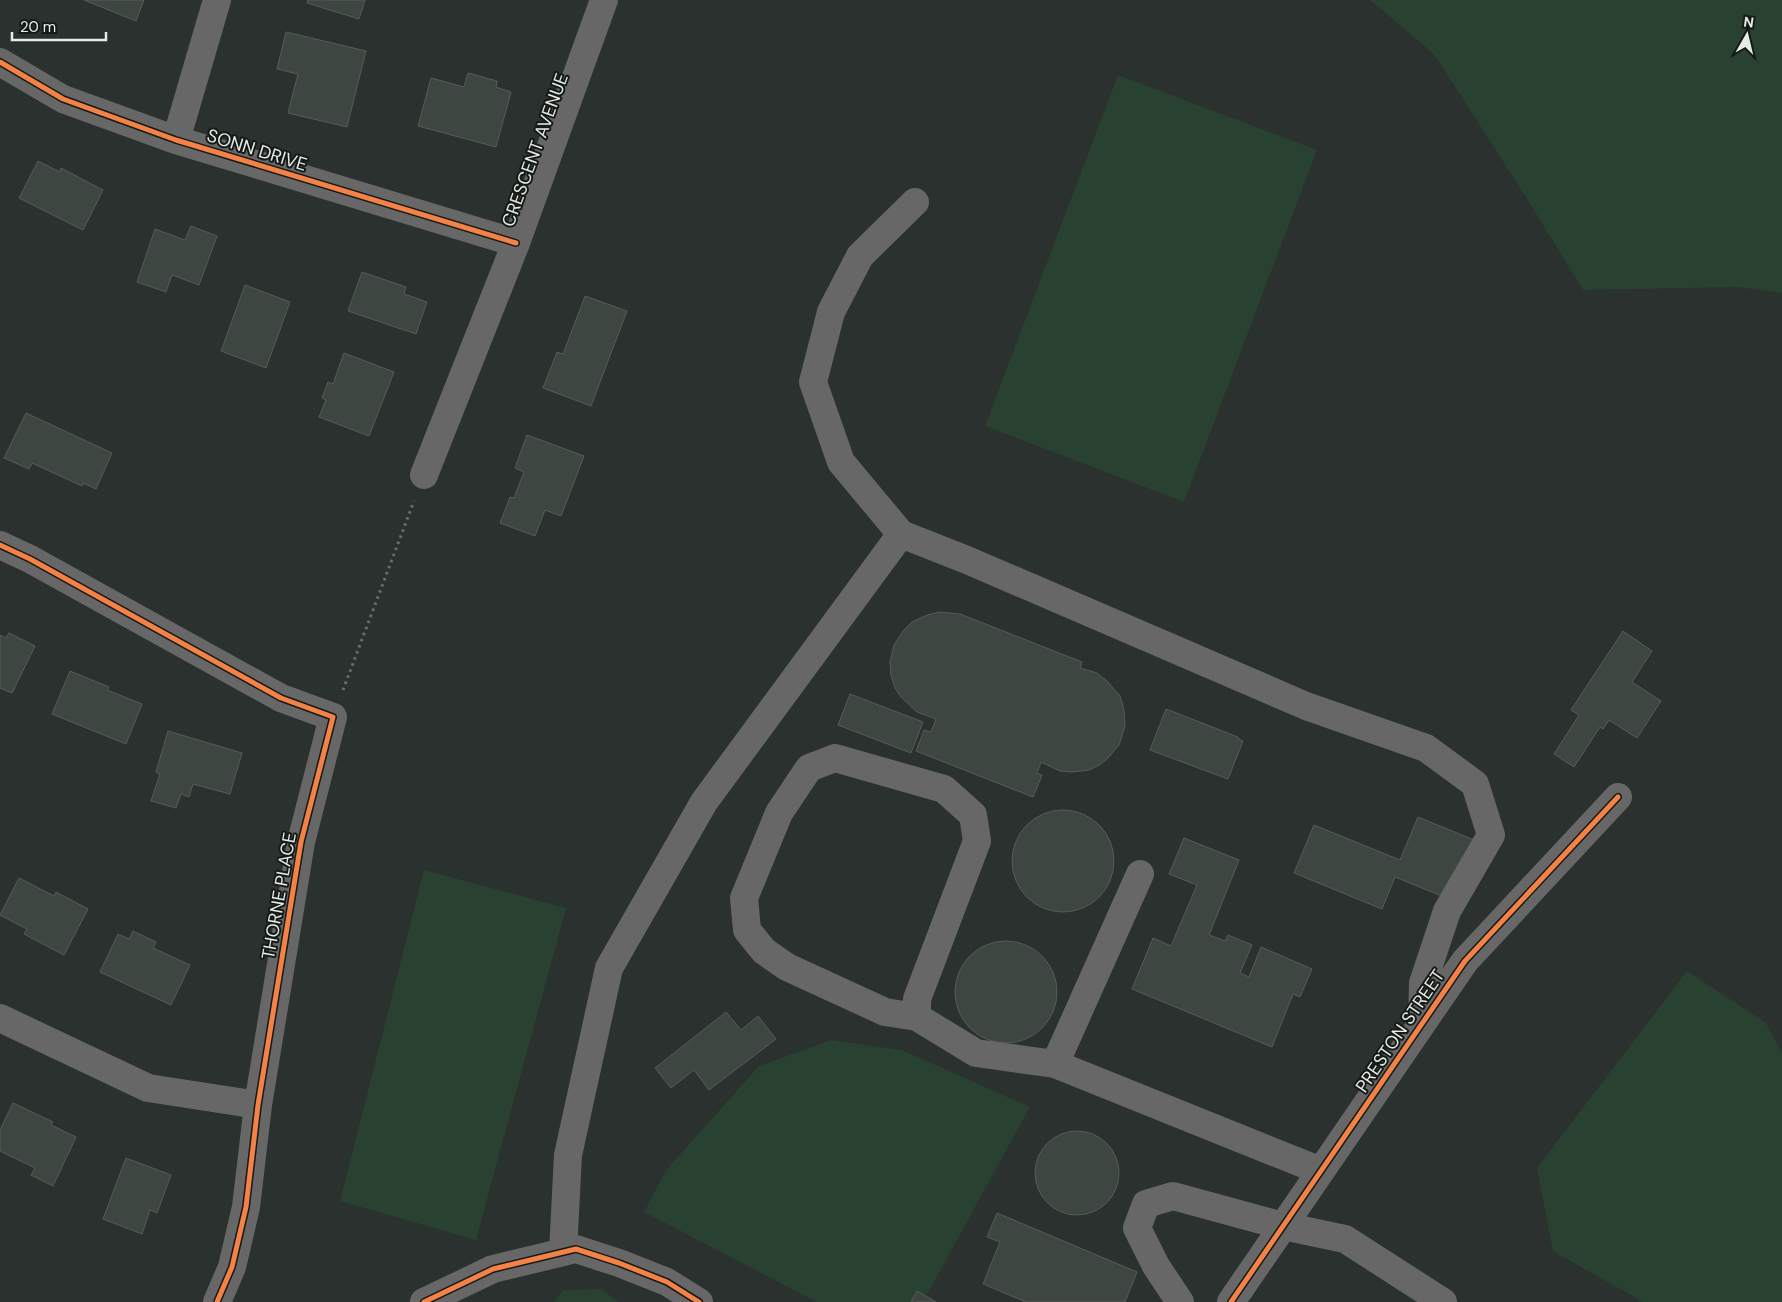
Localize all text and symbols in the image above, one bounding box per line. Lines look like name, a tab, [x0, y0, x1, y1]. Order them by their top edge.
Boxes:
scale bar	[12, 10, 106, 42]
north arrow	[1722, 10, 1772, 60]
text: N	[1742, 13, 1755, 32]
text: 20 m	[20, 17, 56, 37]
street label: CRESCENT AVENUE	[496, 70, 574, 230]
street label: SONN DRIVE	[204, 123, 310, 177]
street label: THORNE PLACE	[256, 831, 302, 961]
street label: PRESTON STREET	[1350, 965, 1450, 1097]

